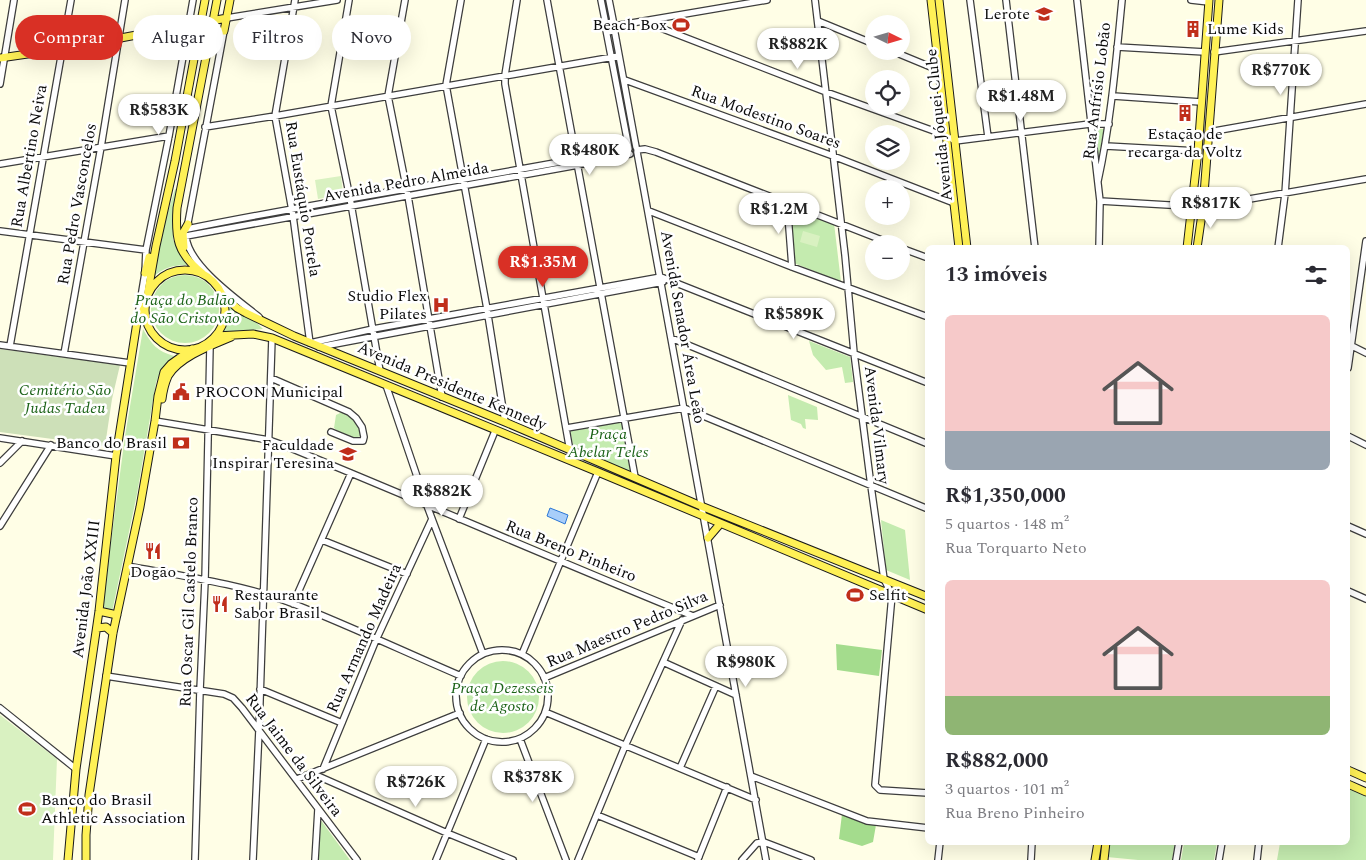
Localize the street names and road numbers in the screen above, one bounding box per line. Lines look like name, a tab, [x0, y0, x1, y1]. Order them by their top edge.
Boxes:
street label: Rua Anfrísio Lobão	[1077, 21, 1117, 161]
street label: Avenida Jóquei Clube	[919, 48, 959, 202]
street label: Rua Modestino Soares	[688, 79, 844, 155]
street label: Rua Albertino Neiva	[5, 82, 53, 229]
street label: Rua Eustáquio Portela	[279, 119, 327, 279]
street label: Rua Pedro Vasconcelos	[51, 121, 103, 287]
street label: Avenida Pedro Almeida	[322, 156, 491, 208]
street label: Avenida Senador Área Leão	[654, 229, 712, 425]
street label: Avenida Presidente Kennedy	[354, 335, 551, 437]
street label: Avenida Vilmary	[858, 365, 896, 487]
street label: Rua Oscar Gil Castelo Branco	[173, 496, 205, 708]
street label: Rua Breno Pinheiro	[502, 514, 640, 588]
street label: Avenida João XXIII	[66, 518, 106, 660]
street label: Rua Armando Madeira	[320, 559, 408, 717]
street label: Rua Maestro Pedro Silva	[543, 584, 712, 674]
street label: Rua Jaime da Silveira	[240, 688, 349, 822]

